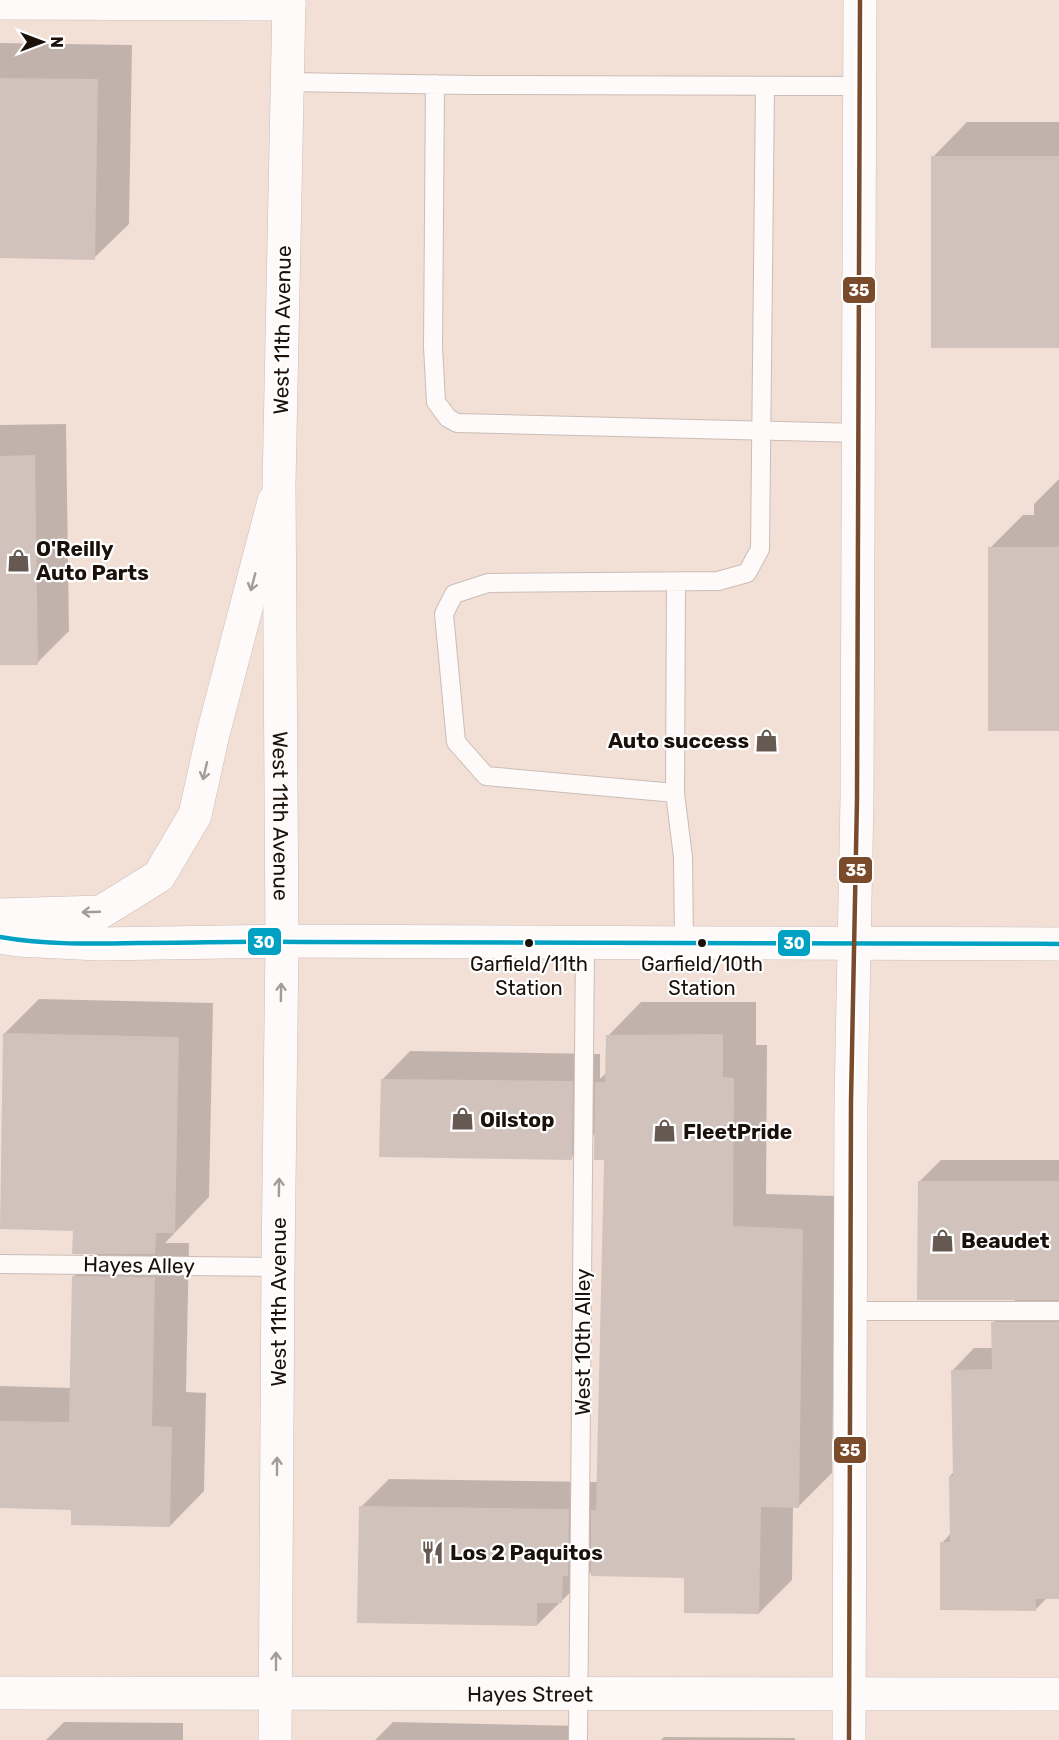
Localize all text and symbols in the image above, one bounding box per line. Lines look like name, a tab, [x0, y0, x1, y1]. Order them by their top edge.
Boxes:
north arrow	[12, 12, 72, 72]
text: N	[47, 36, 66, 48]
street label: West 11th Avenue	[268, 245, 296, 415]
line badge: 35	[842, 276, 876, 304]
text: 35	[849, 281, 869, 300]
place label: O'Reilly Auto Parts	[36, 536, 149, 585]
shop icon: O'Reilly Auto Parts	[5, 547, 31, 573]
one-way arrow	[247, 572, 258, 591]
shop icon: Auto success	[754, 727, 780, 753]
place label: Auto success	[608, 728, 749, 753]
street label: West 11th Avenue	[268, 731, 294, 901]
one-way arrow	[199, 760, 210, 780]
line badge: 35	[838, 856, 873, 884]
text: 35	[846, 861, 866, 880]
one-way arrow	[81, 906, 101, 918]
line badge: 30	[247, 927, 282, 956]
line badge: 30	[777, 929, 811, 957]
text: 30	[253, 933, 275, 952]
text: 30	[783, 934, 805, 953]
marker: Garfield/11th Station	[523, 937, 535, 949]
marker: Garfield/10th Station	[696, 937, 708, 949]
place label: Garfield/11th Station	[470, 952, 588, 1000]
place label: Garfield/10th Station	[641, 952, 763, 1000]
one-way arrow	[276, 982, 287, 1002]
shop icon: Oilstop	[449, 1106, 475, 1132]
place label: Oilstop	[480, 1107, 554, 1132]
shop icon: FleetPride	[652, 1118, 678, 1144]
place label: FleetPride	[683, 1119, 792, 1144]
one-way arrow	[273, 1177, 285, 1197]
street label: West 11th Avenue	[266, 1217, 291, 1387]
shop icon: Beaudet	[930, 1227, 956, 1253]
place label: Beaudet	[961, 1228, 1050, 1253]
street label: Hayes Alley	[83, 1252, 196, 1278]
street label: West 10th Alley	[570, 1268, 595, 1416]
line badge: 35	[833, 1436, 867, 1464]
text: 35	[840, 1441, 860, 1460]
one-way arrow	[271, 1456, 283, 1476]
restaurant icon: Los 2 Paquitos	[419, 1539, 445, 1565]
place label: Los 2 Paquitos	[450, 1540, 603, 1565]
one-way arrow	[270, 1651, 282, 1671]
street label: Hayes Street	[467, 1681, 593, 1706]

